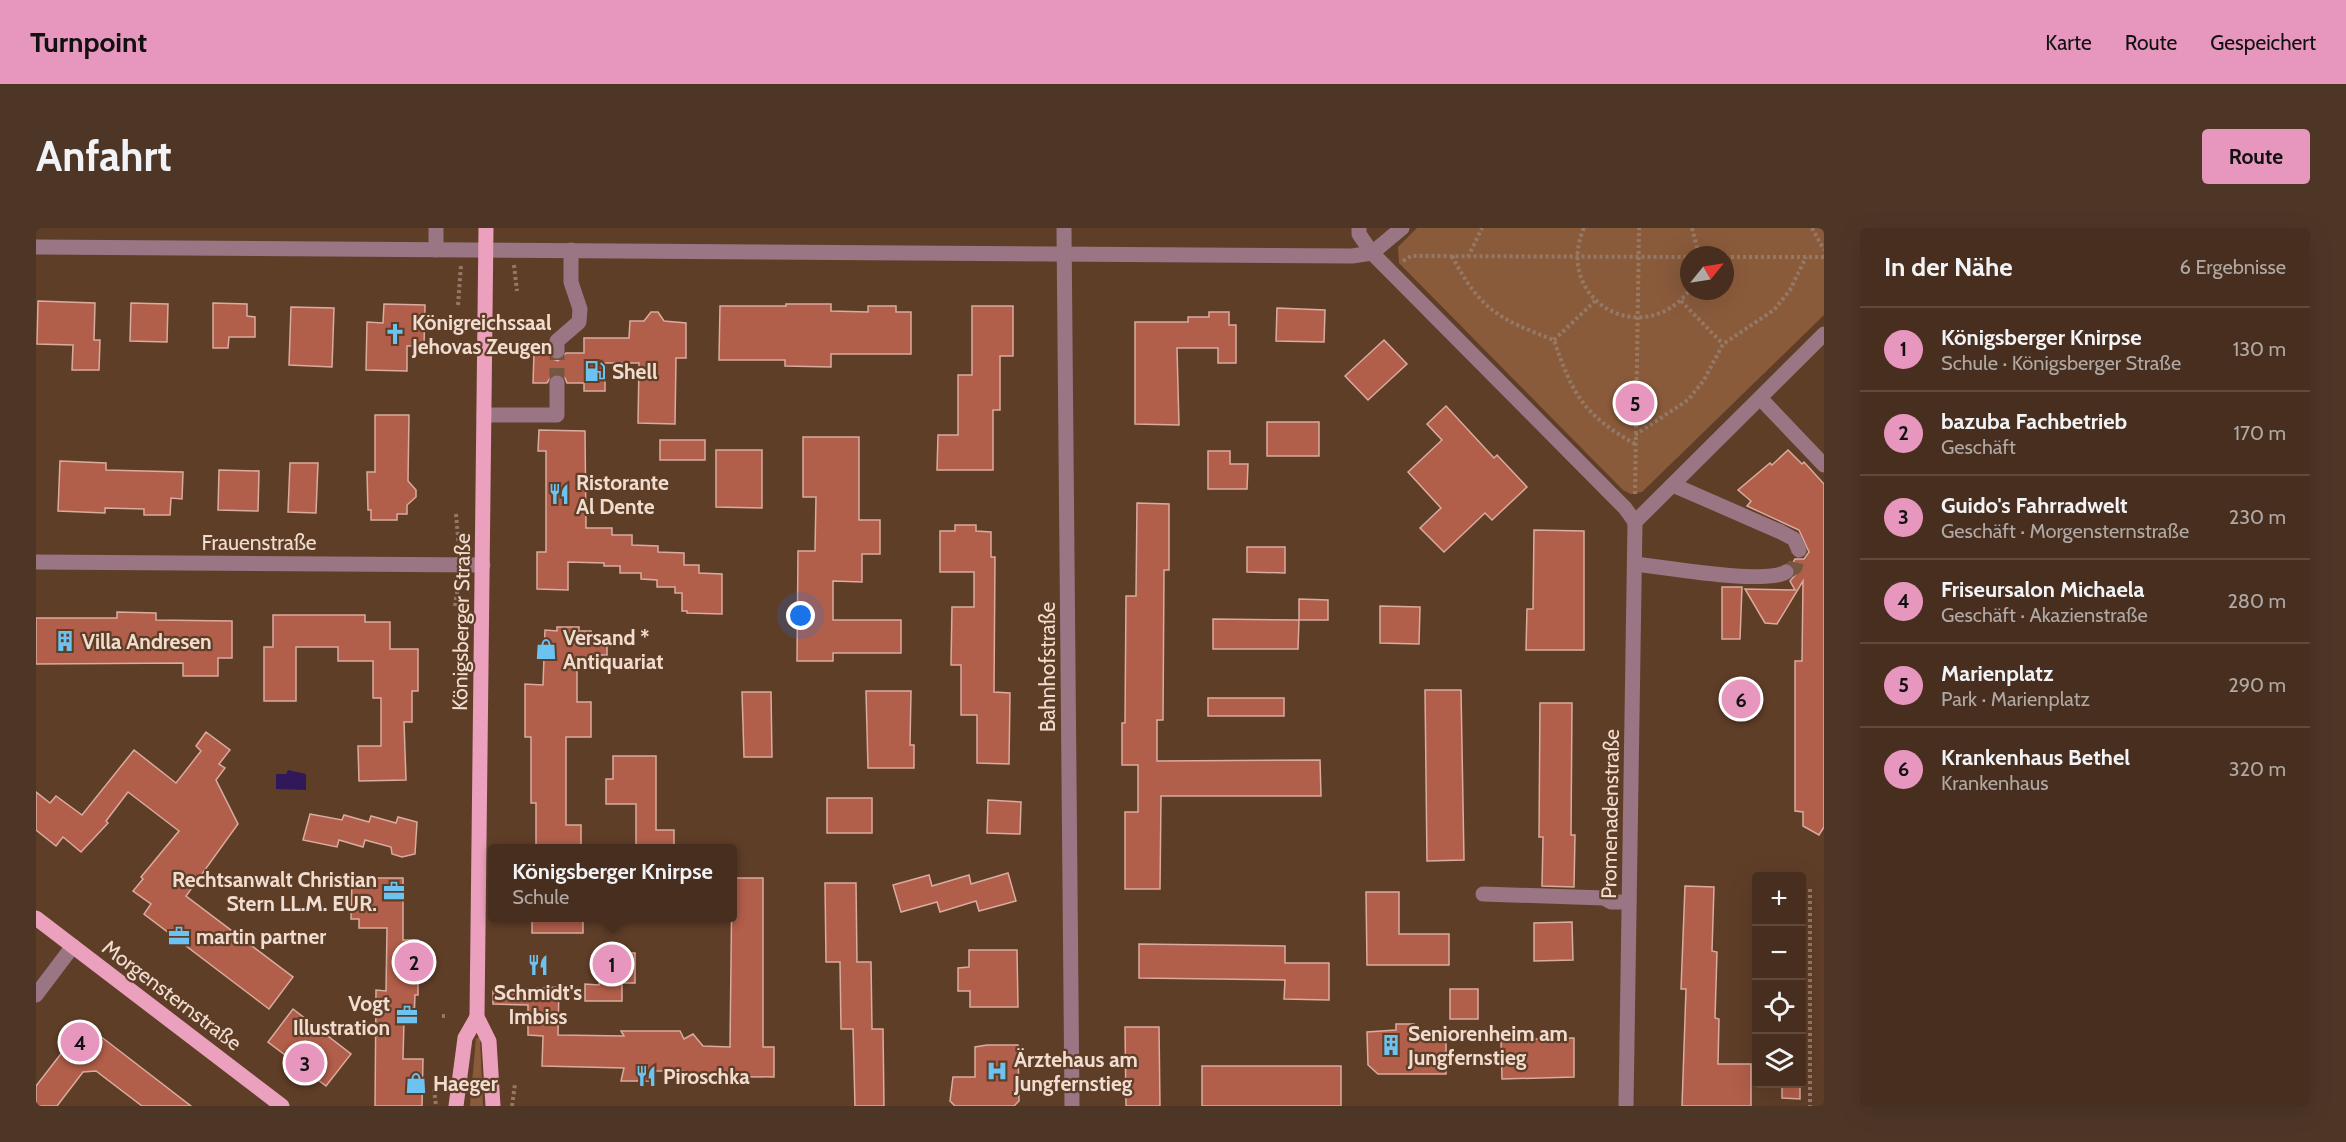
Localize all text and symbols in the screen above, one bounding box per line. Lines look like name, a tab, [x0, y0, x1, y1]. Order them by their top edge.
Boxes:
text: Turnpoint	[30, 25, 147, 59]
text: Karte	[2045, 30, 2092, 55]
text: Route	[2125, 30, 2177, 55]
text: Gespeichert	[2210, 30, 2316, 55]
button: Route	[2202, 129, 2310, 184]
text: Anfahrt	[36, 130, 172, 182]
north arrow	[1680, 246, 1734, 300]
text: In der Nähe	[1884, 251, 2013, 283]
text: 6 Ergebnisse	[2180, 255, 2286, 279]
place label: Königreichssaal Jehovas Zeugen	[411, 310, 552, 359]
church icon: Königreichssaal Jehovas Zeugen	[383, 322, 407, 346]
text: Königsberger Knirpse	[1941, 324, 2142, 351]
text: 1	[1900, 337, 1907, 361]
text: 130 m	[2233, 337, 2286, 361]
text: Schule · Königsberger Straße	[1941, 351, 2181, 375]
fuel station icon: Shell	[583, 359, 607, 383]
place label: Shell	[612, 359, 658, 384]
pin: 5	[1616, 380, 1654, 426]
text: bazuba Fachbetrieb	[1941, 408, 2127, 435]
text: 2	[1898, 421, 1909, 445]
text: 170 m	[2234, 421, 2286, 445]
text: Geschäft	[1941, 435, 2016, 459]
place label: Ristorante Al Dente	[576, 470, 669, 519]
restaurant icon: Ristorante Al Dente	[547, 482, 571, 506]
text: Guido's Fahrradwelt	[1941, 492, 2128, 519]
text: 3	[1898, 505, 1909, 529]
text: 230 m	[2229, 505, 2286, 529]
text: Geschäft · Morgensternstraße	[1941, 519, 2189, 543]
street label: Frauenstraße	[201, 530, 317, 555]
street label: Königsberger Straße	[447, 533, 475, 711]
text: Friseursalon Michaela	[1941, 576, 2144, 603]
text: 4	[1897, 589, 1910, 613]
text: 280 m	[2227, 589, 2286, 613]
your location	[786, 601, 815, 630]
street label: Bahnhofstraße	[1035, 601, 1060, 732]
text: Geschäft · Akazienstraße	[1941, 603, 2148, 627]
place label: Versand * Antiquariat	[563, 625, 663, 674]
building icon: Villa Andresen	[53, 629, 77, 653]
place label: Villa Andresen	[82, 629, 212, 654]
shop icon: Versand * Antiquariat	[534, 637, 558, 661]
text: Marienplatz	[1941, 660, 2053, 687]
text: 5	[1898, 673, 1909, 697]
text: 290 m	[2228, 673, 2286, 697]
pin: 6	[1722, 676, 1760, 722]
text: Park · Marienplatz	[1941, 687, 2090, 711]
street label: Promenadenstraße	[1596, 729, 1624, 899]
text: Krankenhaus Bethel	[1941, 744, 2130, 771]
text: 6	[1898, 757, 1909, 781]
text: 320 m	[2229, 757, 2286, 781]
text: Krankenhaus	[1941, 771, 2048, 795]
popup	[488, 844, 737, 922]
text: Königsberger Knirpse	[512, 858, 713, 885]
place label: Rechtsanwalt Christian Stern LL.M. EUR.	[172, 867, 377, 916]
map controls	[1752, 872, 1806, 1088]
button: +	[1752, 872, 1806, 926]
office icon: Rechtsanwalt Christian Stern LL.M. EUR.	[382, 879, 406, 903]
text: Schule	[512, 885, 569, 909]
office icon: martin partner	[167, 924, 191, 948]
place label: martin partner	[196, 924, 326, 949]
button: −	[1752, 926, 1806, 980]
street label: Morgensternstraße	[97, 935, 247, 1056]
pin: 2	[394, 940, 434, 984]
pin: 1	[592, 942, 632, 986]
restaurant icon: Schmidt's Imbiss	[526, 953, 550, 977]
place label: Schmidt's Imbiss	[494, 980, 582, 1029]
button: locate	[1752, 980, 1806, 1034]
place label: Vogt Illustration	[293, 991, 390, 1040]
office icon: Vogt Illustration	[395, 1003, 419, 1027]
pin: 4	[60, 1020, 99, 1064]
place label: Seniorenheim am Jungfernstieg	[1407, 1021, 1568, 1070]
building icon: Seniorenheim am Jungfernstieg	[1379, 1033, 1403, 1057]
button: layers	[1752, 1034, 1806, 1088]
pin: 3	[286, 1040, 324, 1086]
place label: Ärztehaus am Jungfernstieg	[1013, 1047, 1138, 1096]
hospital icon: Ärztehaus am Jungfernstieg	[985, 1059, 1009, 1083]
restaurant icon: Piroschka	[634, 1064, 658, 1088]
place label: Piroschka	[663, 1064, 750, 1089]
shop icon: Haeger	[404, 1071, 428, 1095]
place label: Haeger	[433, 1071, 498, 1096]

